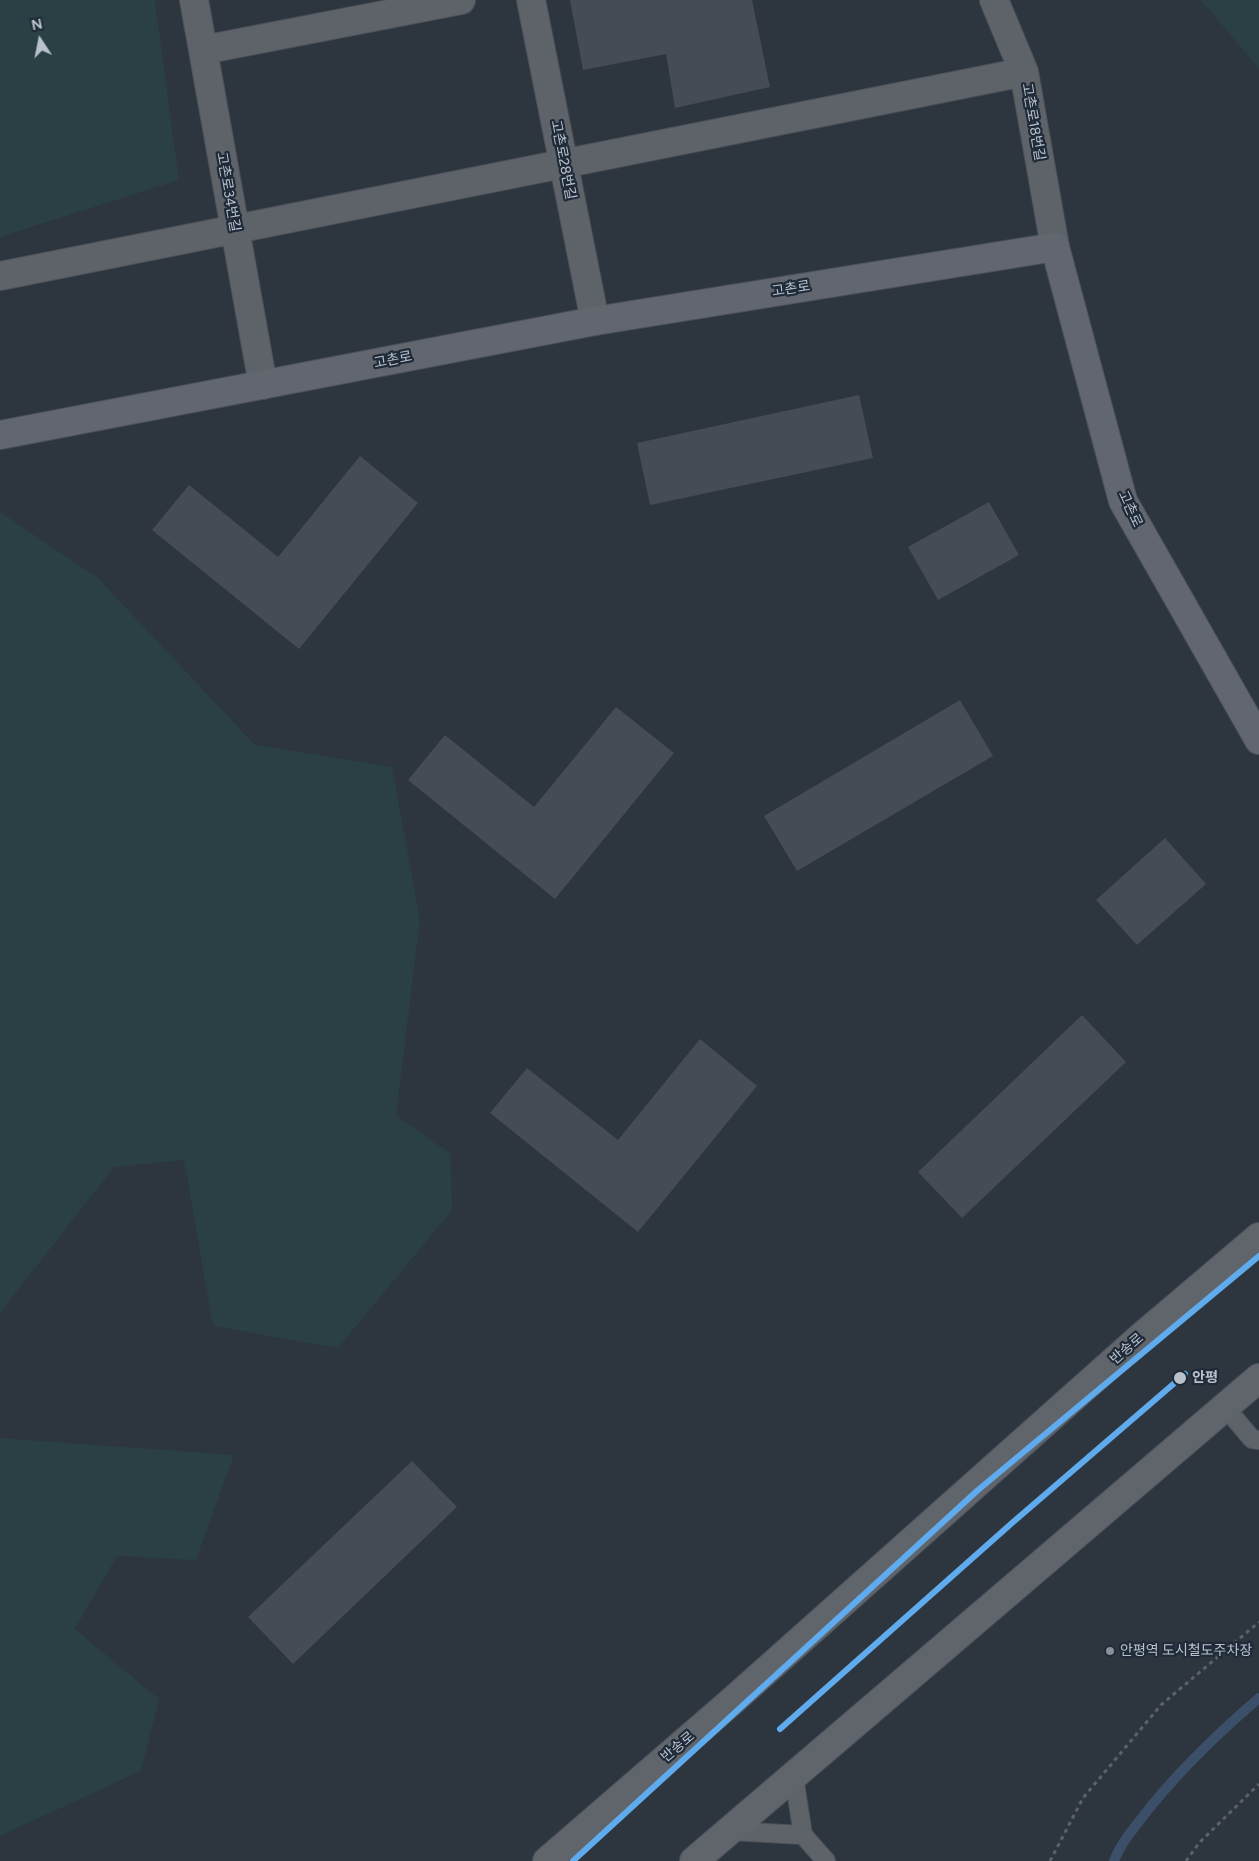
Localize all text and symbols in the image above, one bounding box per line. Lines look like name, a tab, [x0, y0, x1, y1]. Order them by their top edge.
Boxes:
north arrow	[15, 15, 65, 65]
text: N	[30, 15, 44, 34]
street label: 고촌로18번길	[1018, 82, 1048, 162]
street label: 고촌로28번길	[547, 119, 579, 201]
street label: 고촌로34번길	[213, 151, 243, 233]
street label: 고촌로	[771, 278, 811, 300]
street label: 고촌로	[372, 348, 414, 372]
street label: 고촌로	[1114, 488, 1146, 530]
street label: 반송로	[1107, 1330, 1147, 1368]
marker: 안평	[1172, 1370, 1188, 1386]
place label: 안평	[1192, 1370, 1218, 1386]
place label: 안평역 도시철도주차장	[1120, 1643, 1252, 1659]
marker: 안평역 도시철도주차장	[1104, 1645, 1116, 1657]
street label: 반송로	[658, 1728, 698, 1766]

